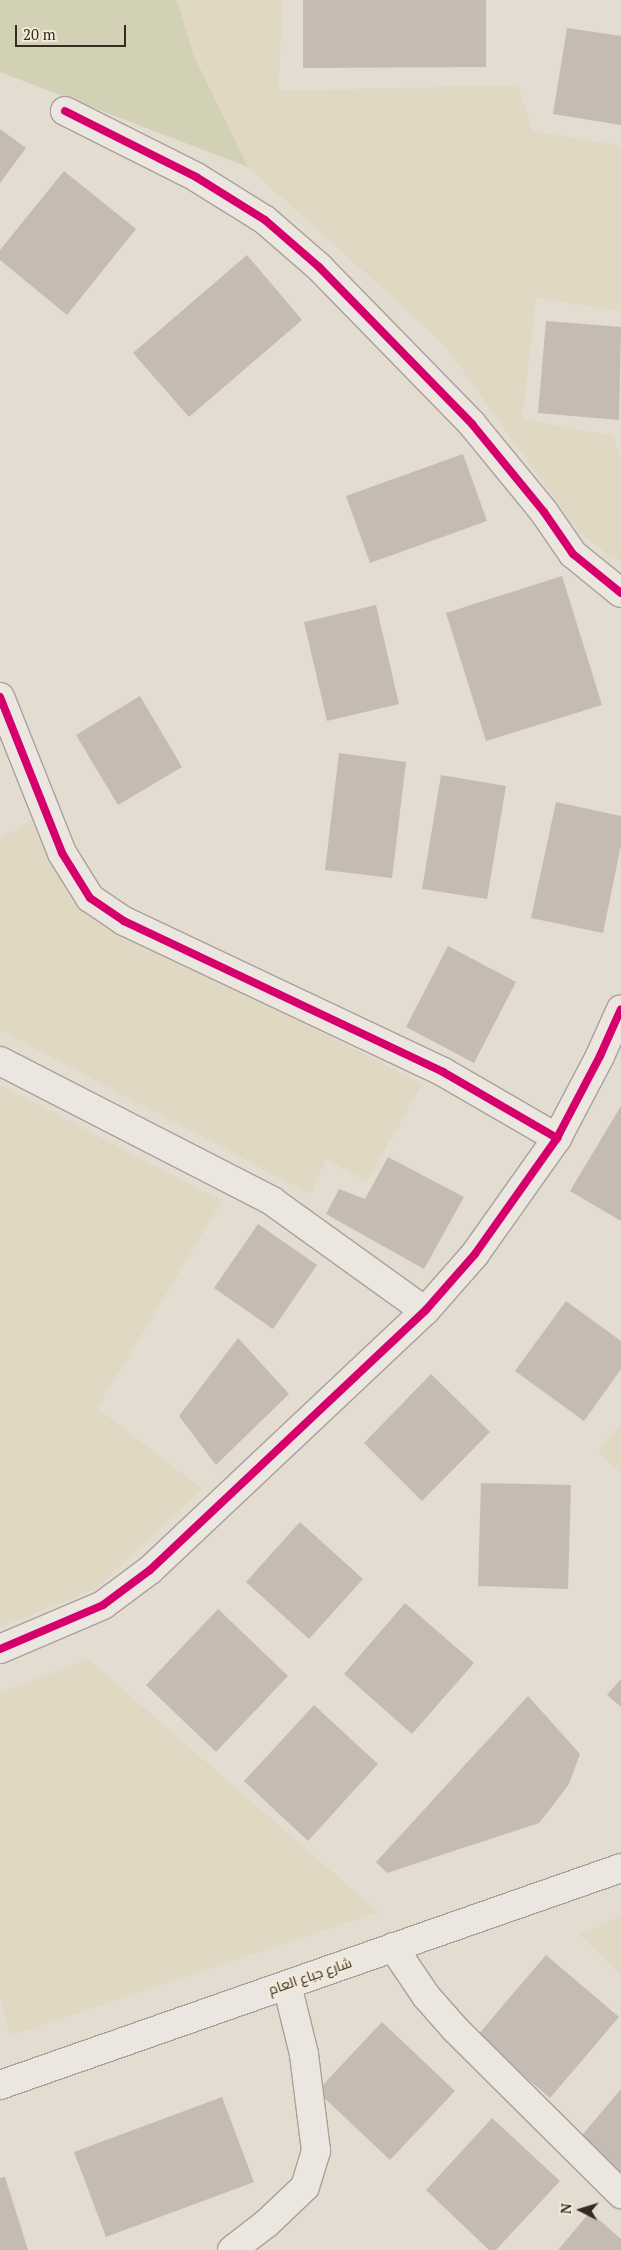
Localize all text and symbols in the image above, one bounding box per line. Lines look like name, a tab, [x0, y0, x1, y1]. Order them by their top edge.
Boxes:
scale bar	[18, 15, 129, 47]
text: 20 m	[23, 24, 56, 44]
street label: شارع جباع العام	[266, 1954, 354, 1998]
north arrow	[556, 2185, 606, 2235]
text: N	[556, 2203, 575, 2215]

